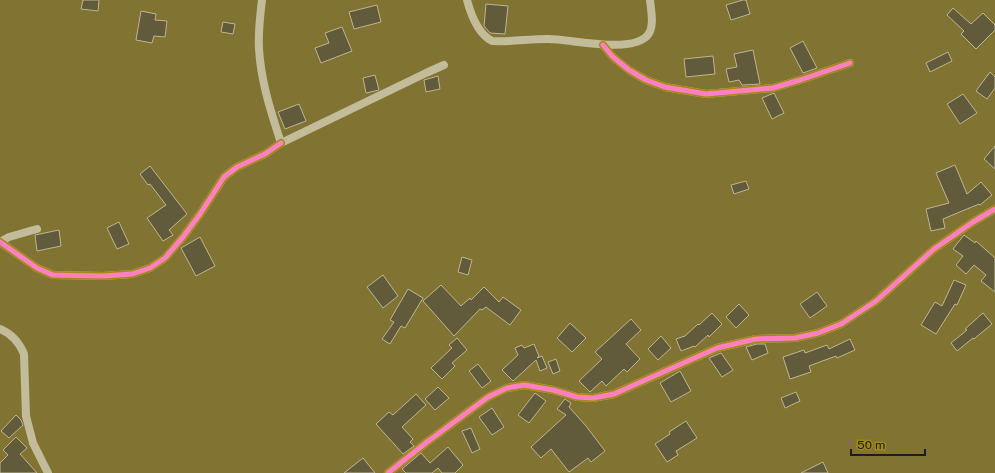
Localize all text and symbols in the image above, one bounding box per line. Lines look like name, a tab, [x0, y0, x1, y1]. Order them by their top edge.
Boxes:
scale bar	[851, 431, 925, 457]
text: 50 m	[857, 438, 885, 452]

